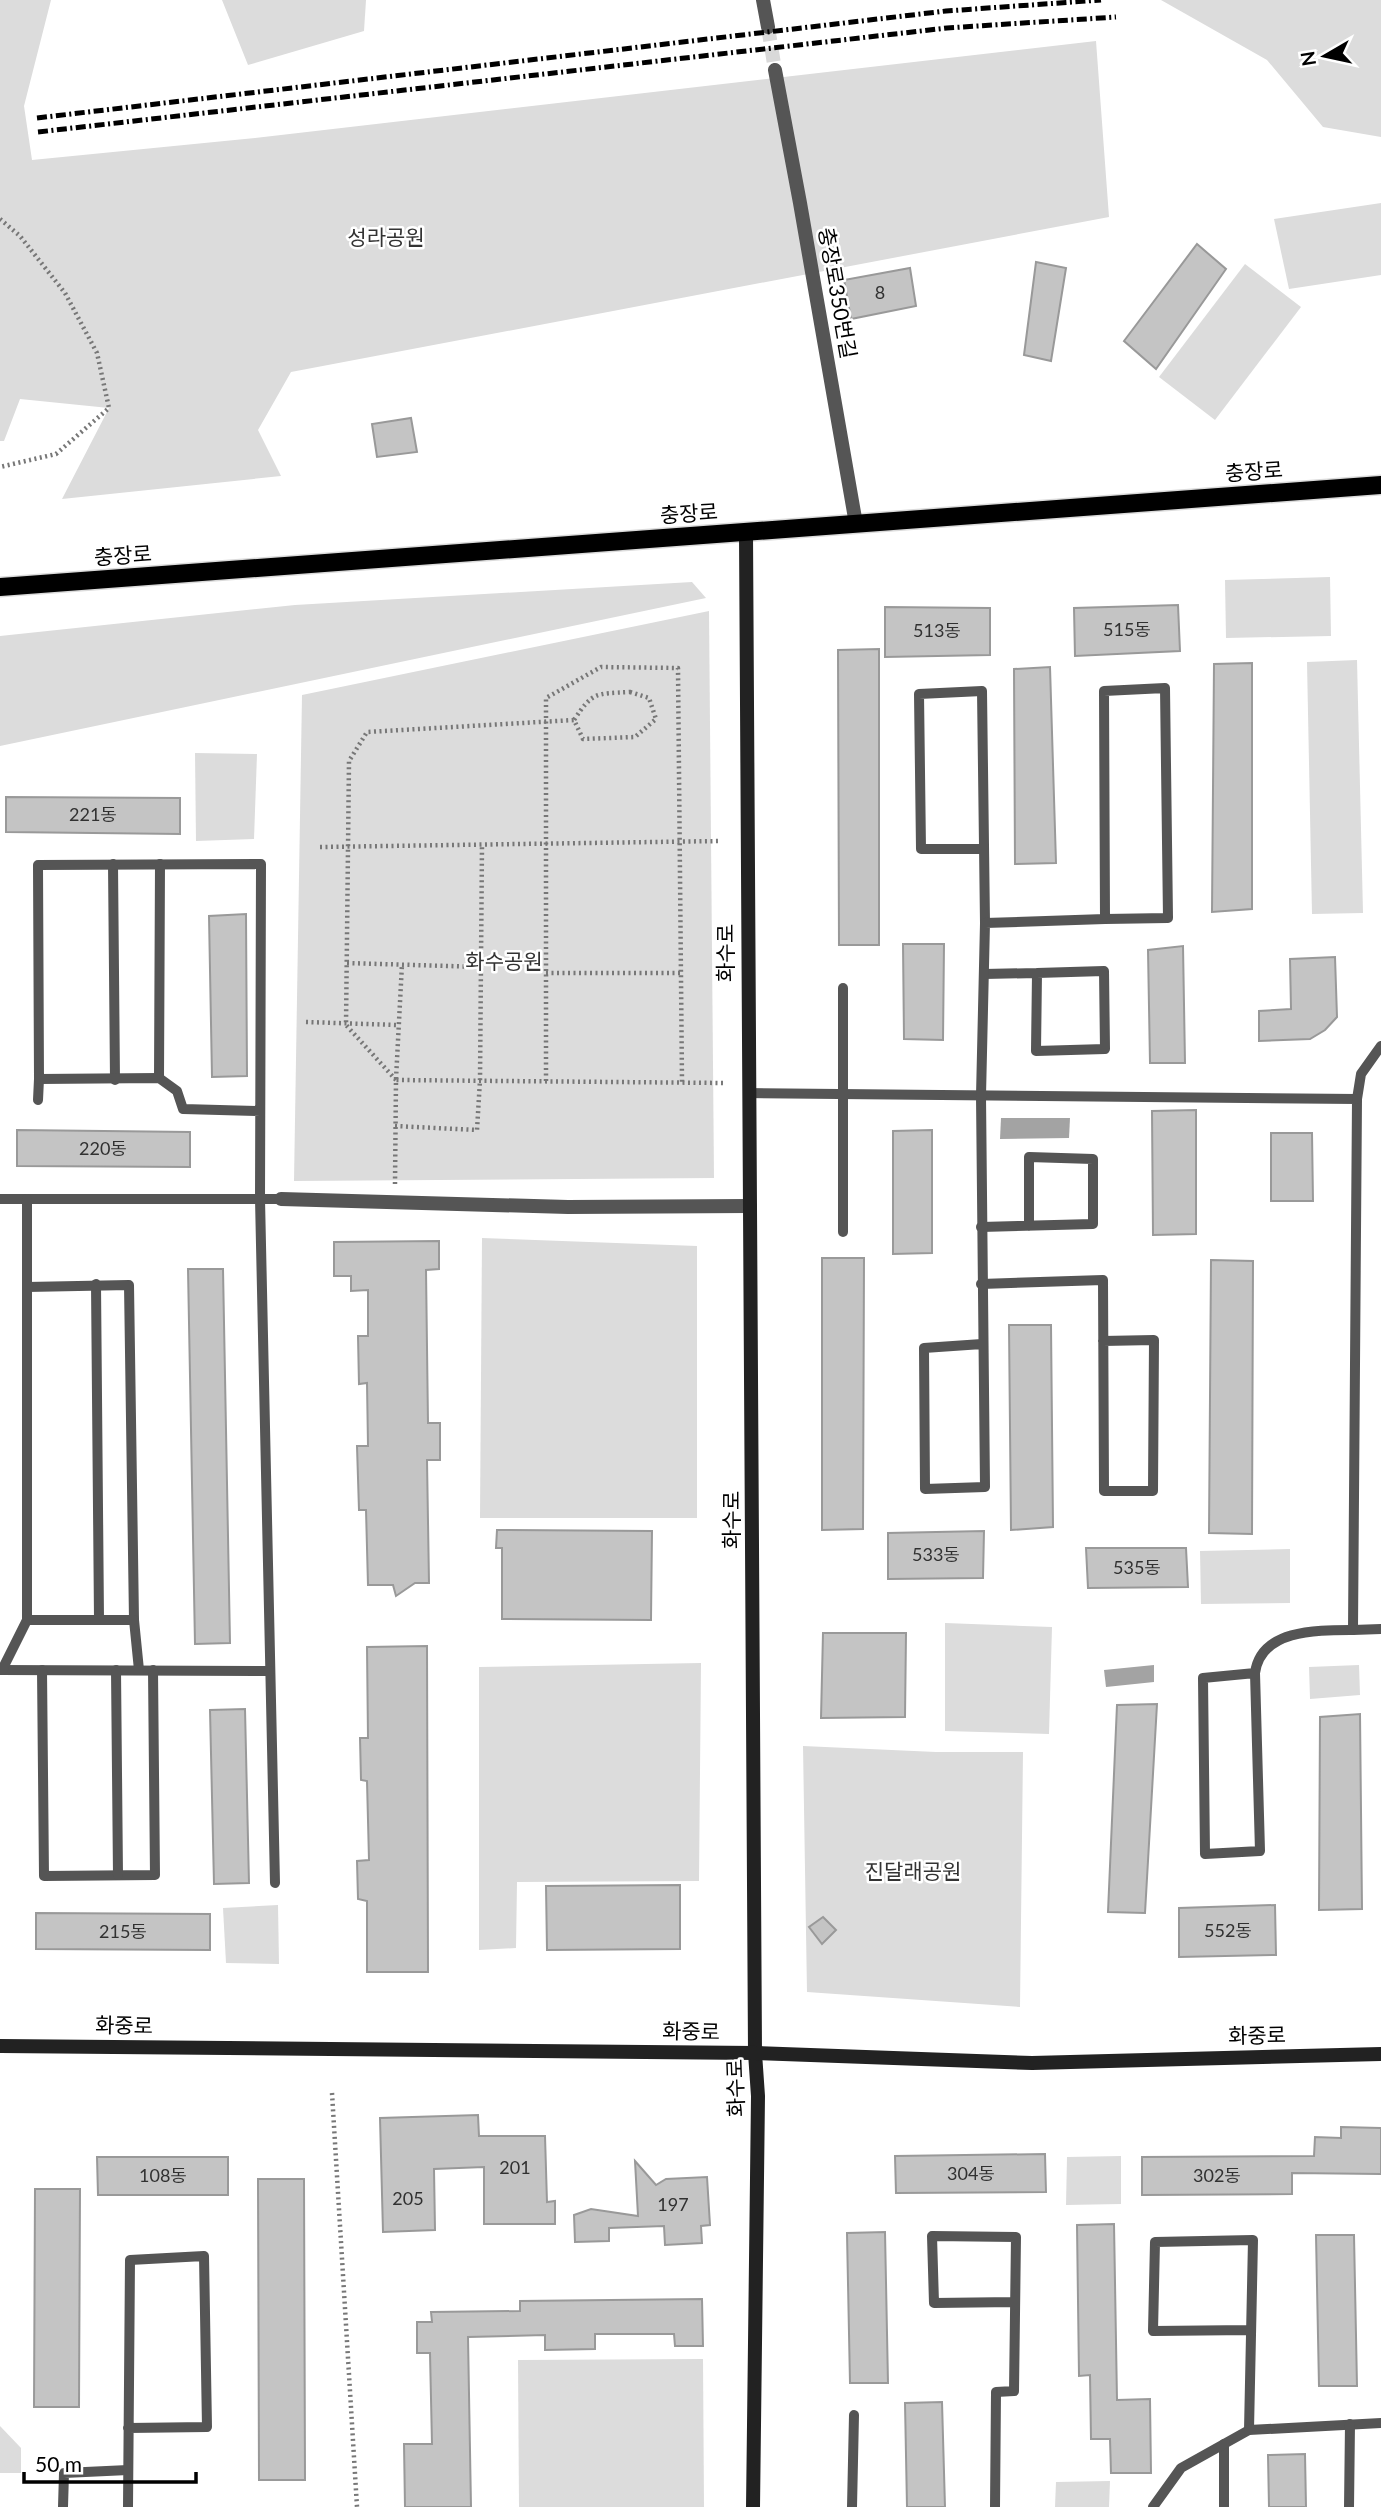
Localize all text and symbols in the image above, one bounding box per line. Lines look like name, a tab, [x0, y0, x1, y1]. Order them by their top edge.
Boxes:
north arrow	[1290, 21, 1360, 91]
text: N	[1295, 50, 1320, 68]
park label: 성라공원	[347, 224, 425, 249]
street label: 충장로350번길	[815, 225, 862, 360]
house number: 8	[875, 281, 885, 303]
street label: 충장로	[1224, 456, 1284, 485]
street label: 충장로	[659, 498, 719, 527]
street label: 충장로	[93, 540, 153, 569]
house number: 515동	[1103, 618, 1151, 640]
house number: 513동	[913, 619, 961, 641]
house number: 221동	[69, 803, 117, 825]
street label: 화수로	[712, 924, 737, 982]
park label: 화수공원	[465, 948, 543, 973]
house number: 220동	[79, 1137, 127, 1159]
street label: 화수로	[718, 1491, 743, 1549]
house number: 533동	[912, 1543, 960, 1565]
house number: 535동	[1113, 1556, 1161, 1578]
park label: 진달래공원	[865, 1858, 961, 1883]
house number: 552동	[1204, 1919, 1252, 1941]
house number: 215동	[99, 1920, 147, 1942]
street label: 화중로	[95, 2011, 153, 2038]
street label: 화중로	[662, 2017, 720, 2044]
street label: 화중로	[1228, 2021, 1286, 2048]
street label: 화수로	[721, 2059, 748, 2117]
house number: 201	[499, 2156, 531, 2178]
house number: 304동	[947, 2162, 995, 2184]
house number: 108동	[139, 2164, 187, 2186]
house number: 302동	[1193, 2164, 1241, 2186]
house number: 205	[392, 2187, 424, 2209]
house number: 197	[657, 2193, 689, 2215]
scale bar	[24, 2440, 196, 2484]
text: 50 m	[35, 2451, 82, 2476]

